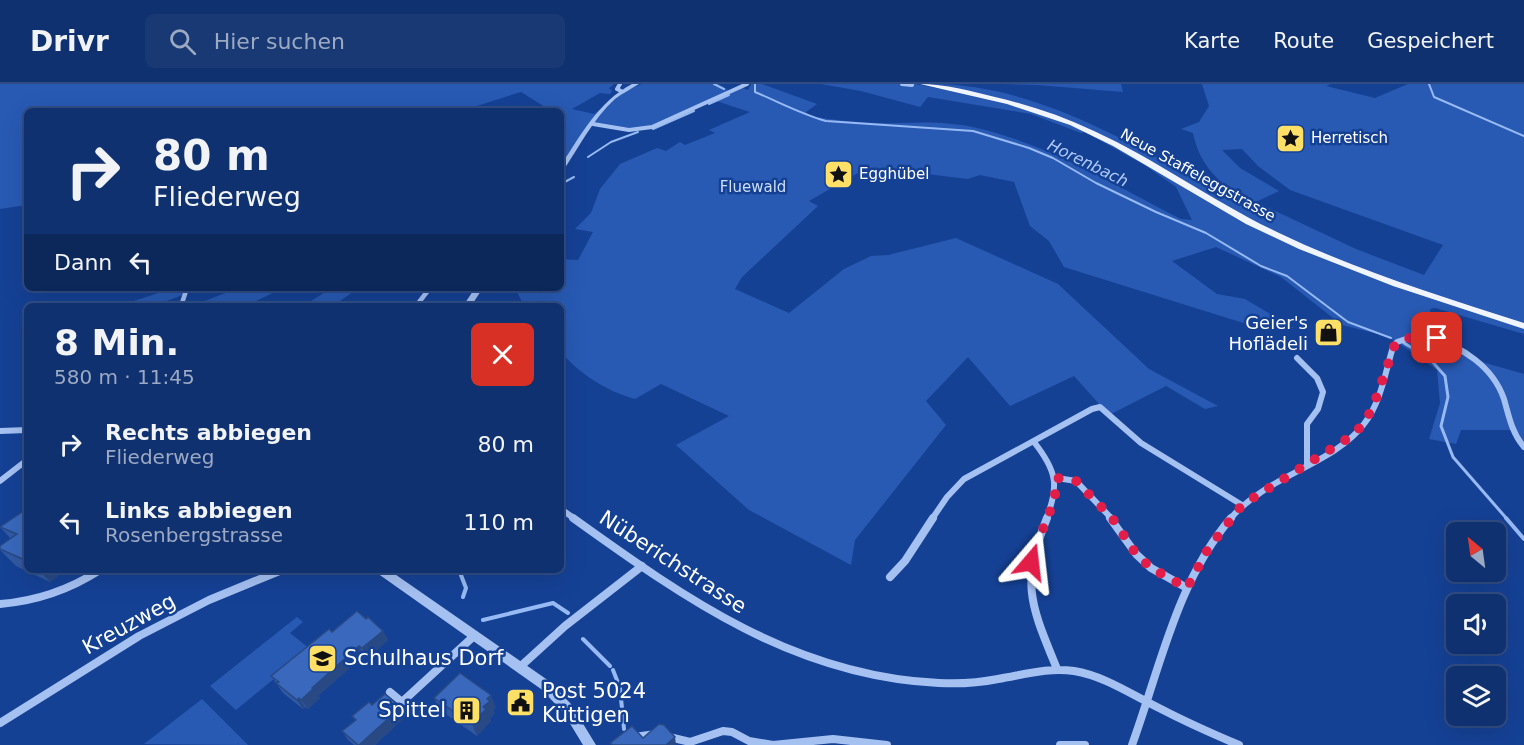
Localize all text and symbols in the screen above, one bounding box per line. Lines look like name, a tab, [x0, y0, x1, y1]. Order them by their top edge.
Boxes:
search box	[145, 14, 565, 68]
text: Drivr	[30, 25, 109, 58]
icon: search	[166, 25, 199, 58]
text: Hier suchen	[214, 29, 345, 54]
text: Karte	[1184, 29, 1240, 53]
text: Route	[1273, 29, 1334, 53]
text: Gespeichert	[1367, 29, 1494, 53]
place icon: Herretisch	[1274, 122, 1306, 154]
street label: Neue Staffeleggstrasse	[1117, 125, 1279, 225]
place label: Herretisch	[1311, 129, 1388, 147]
text: 80 m	[153, 131, 270, 180]
icon: right	[54, 132, 132, 210]
water label: Horenbach	[1045, 135, 1131, 191]
place icon: Egghübel	[822, 158, 854, 190]
place label: Egghübel	[859, 165, 929, 183]
park label: Fluewald	[720, 178, 786, 196]
text: Fliederweg	[153, 181, 301, 212]
icon: left	[124, 246, 157, 279]
text: Dann	[54, 250, 112, 275]
place label: Geier's Hoflädeli	[1229, 312, 1308, 354]
pin	[1411, 312, 1462, 363]
shop icon: Geier's Hoflädeli	[1313, 316, 1345, 348]
icon: arrive	[1420, 321, 1453, 354]
text: 8 Min.	[54, 322, 179, 363]
button: close	[471, 323, 534, 386]
text: 580 m · 11:45	[54, 365, 195, 389]
text: Rechts abbiegen	[105, 420, 312, 445]
icon: right	[54, 428, 87, 461]
text: 80 m	[478, 432, 534, 457]
text: Fliederweg	[105, 445, 215, 469]
text: Links abbiegen	[105, 498, 293, 523]
icon: left	[54, 506, 87, 539]
street label: Nüberichstrasse	[595, 506, 751, 618]
text: 110 m	[464, 510, 534, 535]
north arrow	[1446, 522, 1506, 582]
map controls	[1446, 522, 1506, 726]
text: Rosenbergstrasse	[105, 523, 283, 547]
position arrow	[999, 530, 1063, 594]
street label: Kreuzweg	[78, 589, 180, 659]
button: sound	[1446, 594, 1506, 654]
school or university icon: Schulhaus Dorf	[307, 642, 339, 674]
place label: Schulhaus Dorf	[344, 646, 504, 670]
button: layers	[1446, 666, 1506, 726]
place label: Post 5024 Küttigen	[542, 679, 646, 727]
public building icon: Post 5024 Küttigen	[505, 687, 537, 719]
building icon: Spittel	[451, 694, 483, 726]
place label: Spittel	[378, 698, 446, 722]

